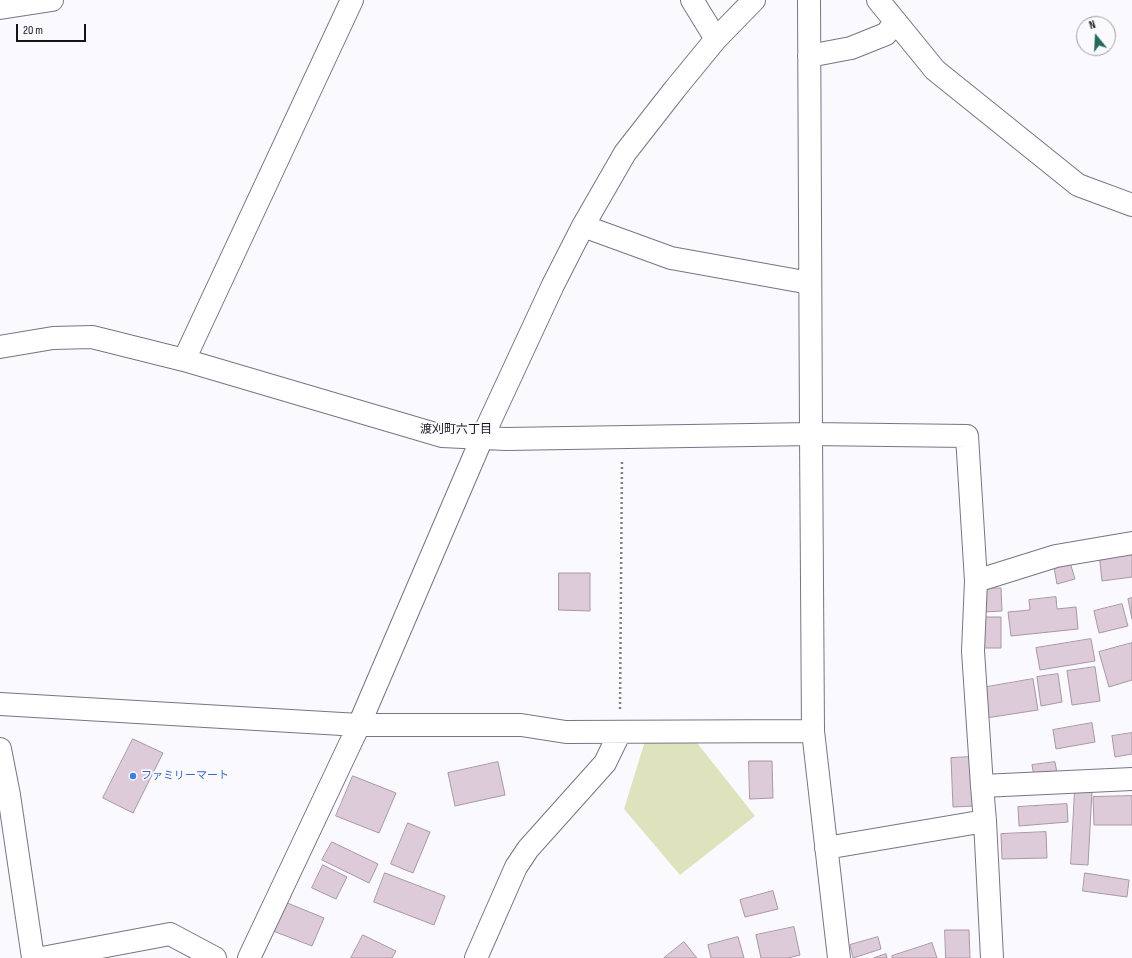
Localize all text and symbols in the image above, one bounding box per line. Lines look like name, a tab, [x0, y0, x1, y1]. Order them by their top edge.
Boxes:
scale bar	[18, 16, 88, 42]
north arrow	[1076, 16, 1116, 56]
text: N	[1088, 18, 1097, 32]
text: 20 m	[23, 23, 43, 38]
district label: 渡刈町六丁目	[420, 423, 492, 437]
place label: ファミリーマート	[141, 769, 229, 783]
marker: ファミリーマート	[128, 771, 138, 781]

